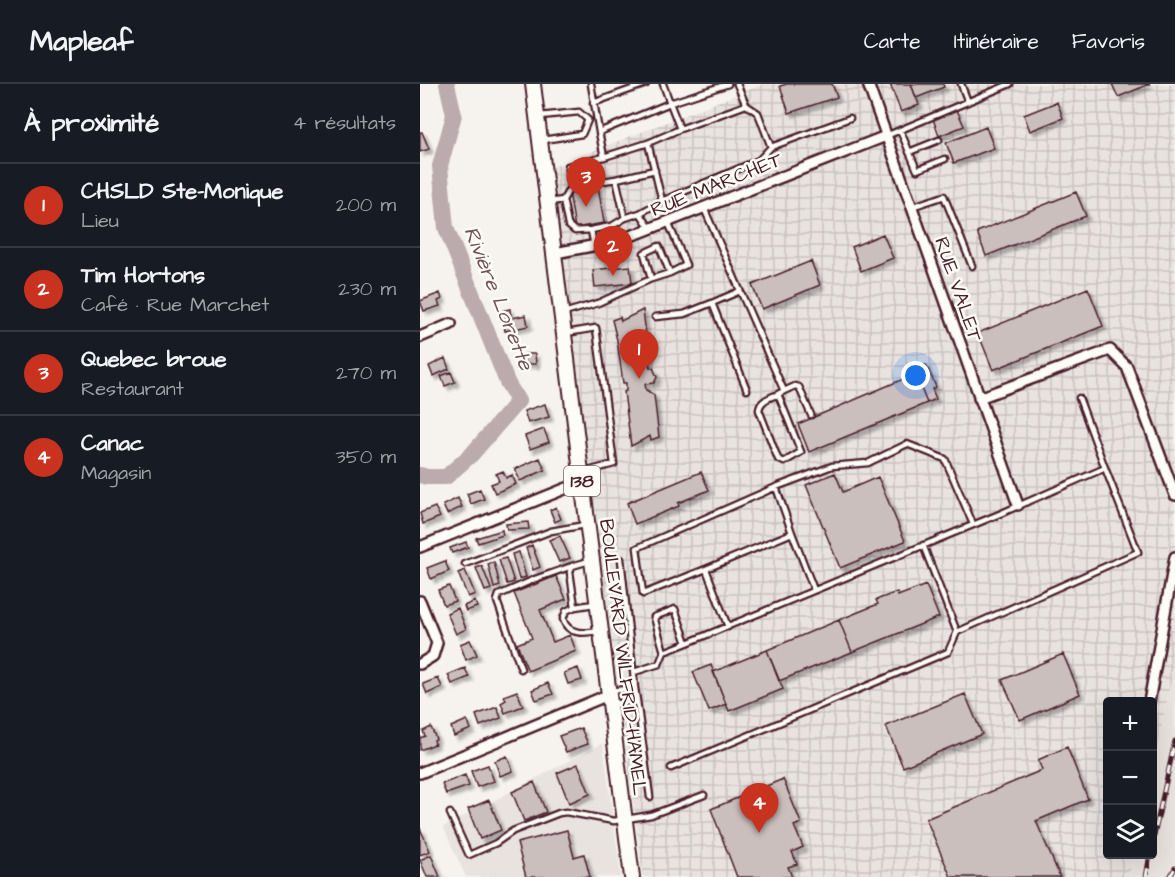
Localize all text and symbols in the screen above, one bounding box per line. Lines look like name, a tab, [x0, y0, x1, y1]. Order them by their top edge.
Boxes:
text: Mapleaf	[30, 22, 133, 61]
text: Carte	[864, 27, 921, 56]
text: Itinéraire	[954, 27, 1039, 56]
text: Favoris	[1072, 27, 1145, 56]
text: À proximité	[24, 105, 159, 141]
text: 4 résultats	[293, 109, 396, 137]
street label: RUE MARCHET	[646, 146, 787, 224]
pin: 3	[566, 158, 606, 207]
text: CHSLD Ste-Monique	[81, 176, 283, 207]
text: 1	[42, 191, 45, 219]
text: 200 m	[336, 191, 396, 219]
text: Lieu	[81, 207, 119, 235]
water label: Rivière Lorette	[457, 222, 541, 376]
pin: 2	[594, 226, 632, 276]
street label: RUE VALET	[927, 233, 989, 346]
text: Tim Hortons	[81, 260, 205, 291]
text: 2	[38, 275, 49, 303]
text: 230 m	[338, 275, 396, 303]
text: Café · Rue Marchet	[81, 291, 269, 319]
pin: 1	[620, 330, 658, 379]
text: Quebec broue	[81, 344, 227, 375]
text: 3	[38, 359, 49, 387]
text: 270 m	[336, 359, 396, 387]
your location	[901, 361, 930, 390]
text: Restaurant	[81, 375, 184, 403]
text: Canac	[81, 428, 144, 459]
text: 4	[37, 443, 50, 471]
text: 350 m	[335, 443, 396, 471]
text: Magasin	[81, 459, 151, 487]
road number: 138	[564, 466, 600, 496]
street label: BOULEVARD WILFRID-HAMEL	[592, 517, 654, 797]
map controls	[1103, 697, 1157, 859]
button: +	[1103, 697, 1157, 751]
button: −	[1103, 751, 1157, 805]
pin: 4	[740, 784, 778, 833]
button: layers	[1103, 805, 1157, 859]

